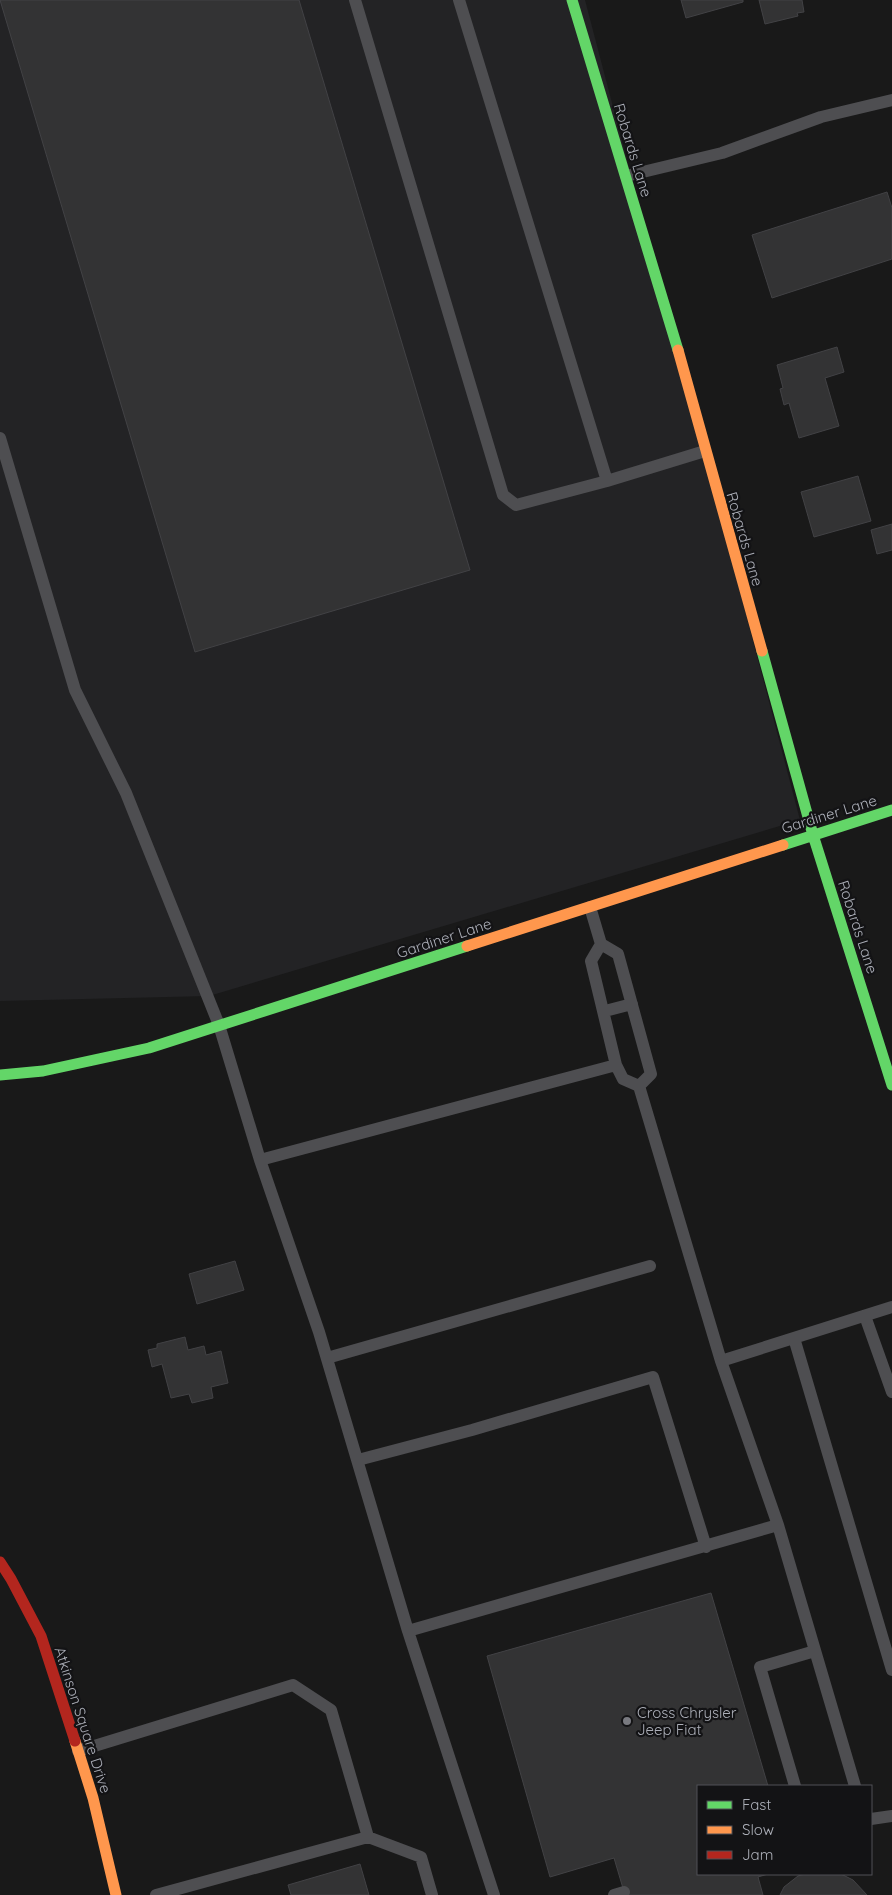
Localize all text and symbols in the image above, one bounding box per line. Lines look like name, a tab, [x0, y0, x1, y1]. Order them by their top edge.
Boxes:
street label: Robards Lane	[610, 101, 656, 199]
street label: Robards Lane	[722, 490, 768, 588]
street label: Gardiner Lane	[779, 790, 879, 838]
street label: Robards Lane	[834, 878, 882, 976]
street label: Gardiner Lane	[394, 914, 494, 962]
street label: Atkinson Square Drive	[50, 1644, 116, 1796]
place label: Cross Chrysler Jeep Fiat	[637, 1703, 737, 1739]
marker: Cross Chrysler Jeep Fiat	[621, 1715, 633, 1727]
legend	[697, 1785, 872, 1875]
text: Fast	[742, 1795, 771, 1814]
text: Slow	[742, 1820, 774, 1839]
text: Jam	[742, 1845, 773, 1864]

